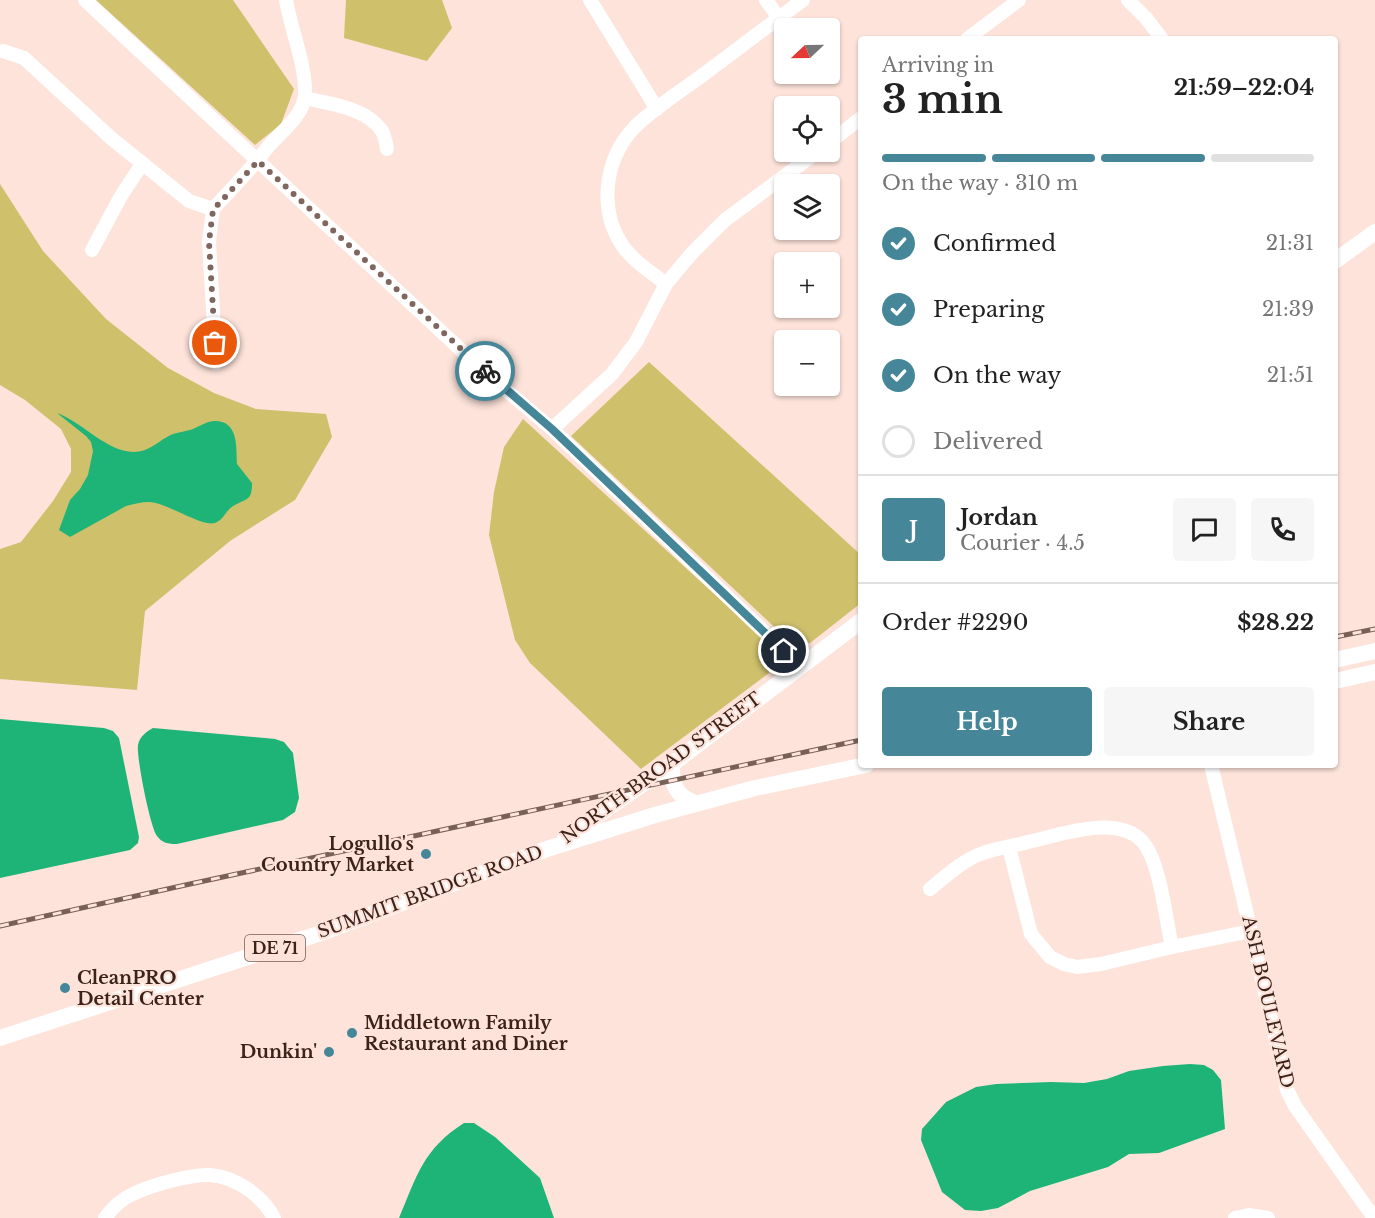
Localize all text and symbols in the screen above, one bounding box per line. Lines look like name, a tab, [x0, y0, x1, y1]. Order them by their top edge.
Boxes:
north arrow	[774, 18, 840, 84]
map controls	[774, 18, 840, 396]
text: Arriving in	[882, 53, 994, 77]
text: 21:59–22:04	[1174, 74, 1314, 101]
text: 3 min	[882, 75, 1003, 124]
button: locate	[774, 96, 840, 162]
text: On the way · 310 m	[882, 171, 1078, 195]
button: layers	[774, 174, 840, 240]
icon: check	[882, 227, 915, 260]
text: Confirmed	[933, 230, 1056, 257]
text: 21:31	[1266, 231, 1314, 255]
button: +	[774, 252, 840, 318]
icon: check	[882, 293, 915, 326]
text: Preparing	[933, 296, 1044, 323]
text: 21:39	[1262, 297, 1314, 321]
pin	[189, 317, 240, 368]
icon: bag	[198, 326, 231, 359]
button: −	[774, 330, 840, 396]
courier	[455, 341, 515, 401]
icon: bike	[469, 355, 502, 388]
icon: check	[882, 359, 915, 392]
text: On the way	[933, 362, 1061, 389]
text: 21:51	[1267, 363, 1314, 387]
text: Delivered	[933, 428, 1043, 455]
button: chat	[1173, 498, 1236, 561]
button: phone	[1251, 498, 1314, 561]
text: Jordan	[960, 504, 1038, 531]
text: J	[909, 516, 918, 543]
text: Courier · 4.5	[960, 531, 1085, 555]
text: Order #2290	[882, 609, 1028, 636]
text: $28.22	[1237, 609, 1314, 636]
pin	[758, 625, 809, 676]
icon: home	[767, 634, 800, 667]
button: Help	[882, 687, 1092, 756]
button: Share	[1104, 687, 1314, 756]
street label: NORTH BROAD STREET	[556, 688, 766, 848]
place label: Logullo's Country Market	[261, 833, 414, 876]
street label: SUMMIT BRIDGE ROAD	[314, 841, 546, 943]
marker: Logullo's Country Market	[419, 847, 433, 861]
street label: ASH BOULEVARD	[1237, 913, 1299, 1090]
road number: DE 71	[245, 935, 305, 961]
place label: CleanPRO Detail Center	[77, 967, 204, 1010]
marker: CleanPRO Detail Center	[58, 981, 72, 995]
place label: Middletown Family Restaurant and Diner	[364, 1012, 568, 1055]
marker: Middletown Family Restaurant and Diner	[345, 1026, 359, 1040]
place label: Dunkin'	[240, 1041, 317, 1063]
marker: Dunkin'	[322, 1045, 336, 1059]

